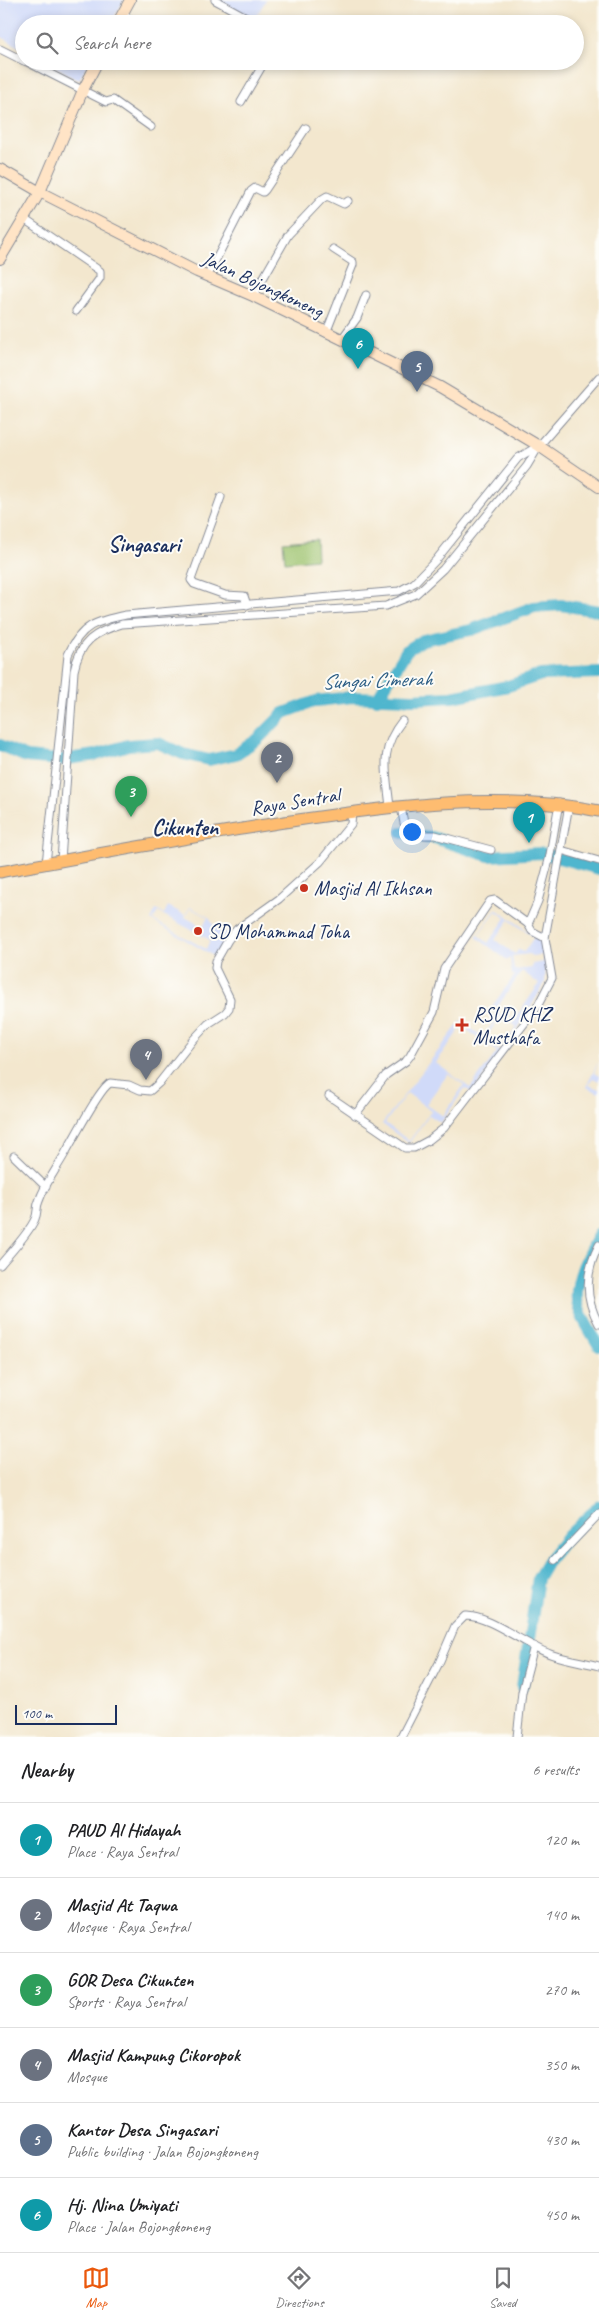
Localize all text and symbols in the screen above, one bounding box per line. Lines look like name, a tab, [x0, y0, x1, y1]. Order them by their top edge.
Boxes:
search box	[15, 15, 584, 70]
icon: search	[33, 29, 61, 57]
text: Search here	[73, 31, 150, 55]
street label: Jalan Bojongkoneng	[198, 245, 329, 324]
pin: 6	[342, 328, 374, 369]
pin: 5	[401, 351, 433, 392]
district label: Singasari	[108, 531, 183, 559]
water label: Sungai Cimerah	[322, 665, 434, 695]
pin: 2	[261, 742, 293, 783]
pin: 3	[115, 776, 147, 817]
street label: Raya Sentral	[249, 782, 345, 821]
pin: 1	[513, 802, 545, 843]
district label: Cikunten	[152, 814, 219, 842]
your location	[399, 819, 425, 845]
place label: Masjid Al Ikhsan	[314, 876, 433, 901]
marker: Masjid Al Ikhsan	[298, 882, 310, 894]
place label: SD Mohammad Toha	[208, 919, 351, 944]
marker: SD Mohammad Toha	[192, 925, 204, 937]
place label: RSUD KHZ Musthafa	[473, 1002, 554, 1050]
marker: RSUD KHZ Musthafa	[455, 1018, 469, 1032]
pin: 4	[130, 1039, 162, 1080]
scale bar	[15, 1702, 118, 1725]
text: 100 m	[22, 1705, 52, 1722]
text: Nearby	[20, 1757, 73, 1783]
text: 6 results	[532, 1760, 579, 1780]
text: PAUD Al Hidayah	[67, 1818, 181, 1842]
text: 1	[32, 1830, 40, 1850]
text: 120 m	[545, 1830, 579, 1850]
text: Place · Raya Sentral	[67, 1842, 178, 1862]
text: Masjid At Taqwa	[67, 1893, 177, 1917]
text: 2	[32, 1905, 40, 1925]
text: 140 m	[545, 1905, 579, 1925]
text: Mosque · Raya Sentral	[67, 1917, 189, 1937]
text: GOR Desa Cikunten	[67, 1968, 194, 1992]
text: 3	[32, 1980, 40, 2000]
text: 270 m	[545, 1980, 579, 2000]
text: Sports · Raya Sentral	[67, 1992, 185, 2012]
text: Masjid Kampung Cikoropok	[67, 2043, 240, 2067]
text: 4	[32, 2055, 40, 2075]
text: 350 m	[545, 2055, 579, 2075]
text: Mosque	[67, 2067, 107, 2087]
text: Kantor Desa Singasari	[67, 2118, 217, 2142]
text: 5	[33, 2130, 39, 2150]
text: 430 m	[545, 2130, 579, 2150]
text: Public building · Jalan Bojongkoneng	[67, 2142, 258, 2162]
text: Hj. Nina Umiyati	[67, 2193, 177, 2217]
text: 6	[32, 2205, 40, 2225]
text: 450 m	[545, 2205, 579, 2225]
text: Place · Jalan Bojongkoneng	[67, 2217, 210, 2237]
tab: Map	[82, 2264, 110, 2311]
tab: Directions	[275, 2264, 324, 2311]
tab: Saved	[489, 2264, 517, 2311]

